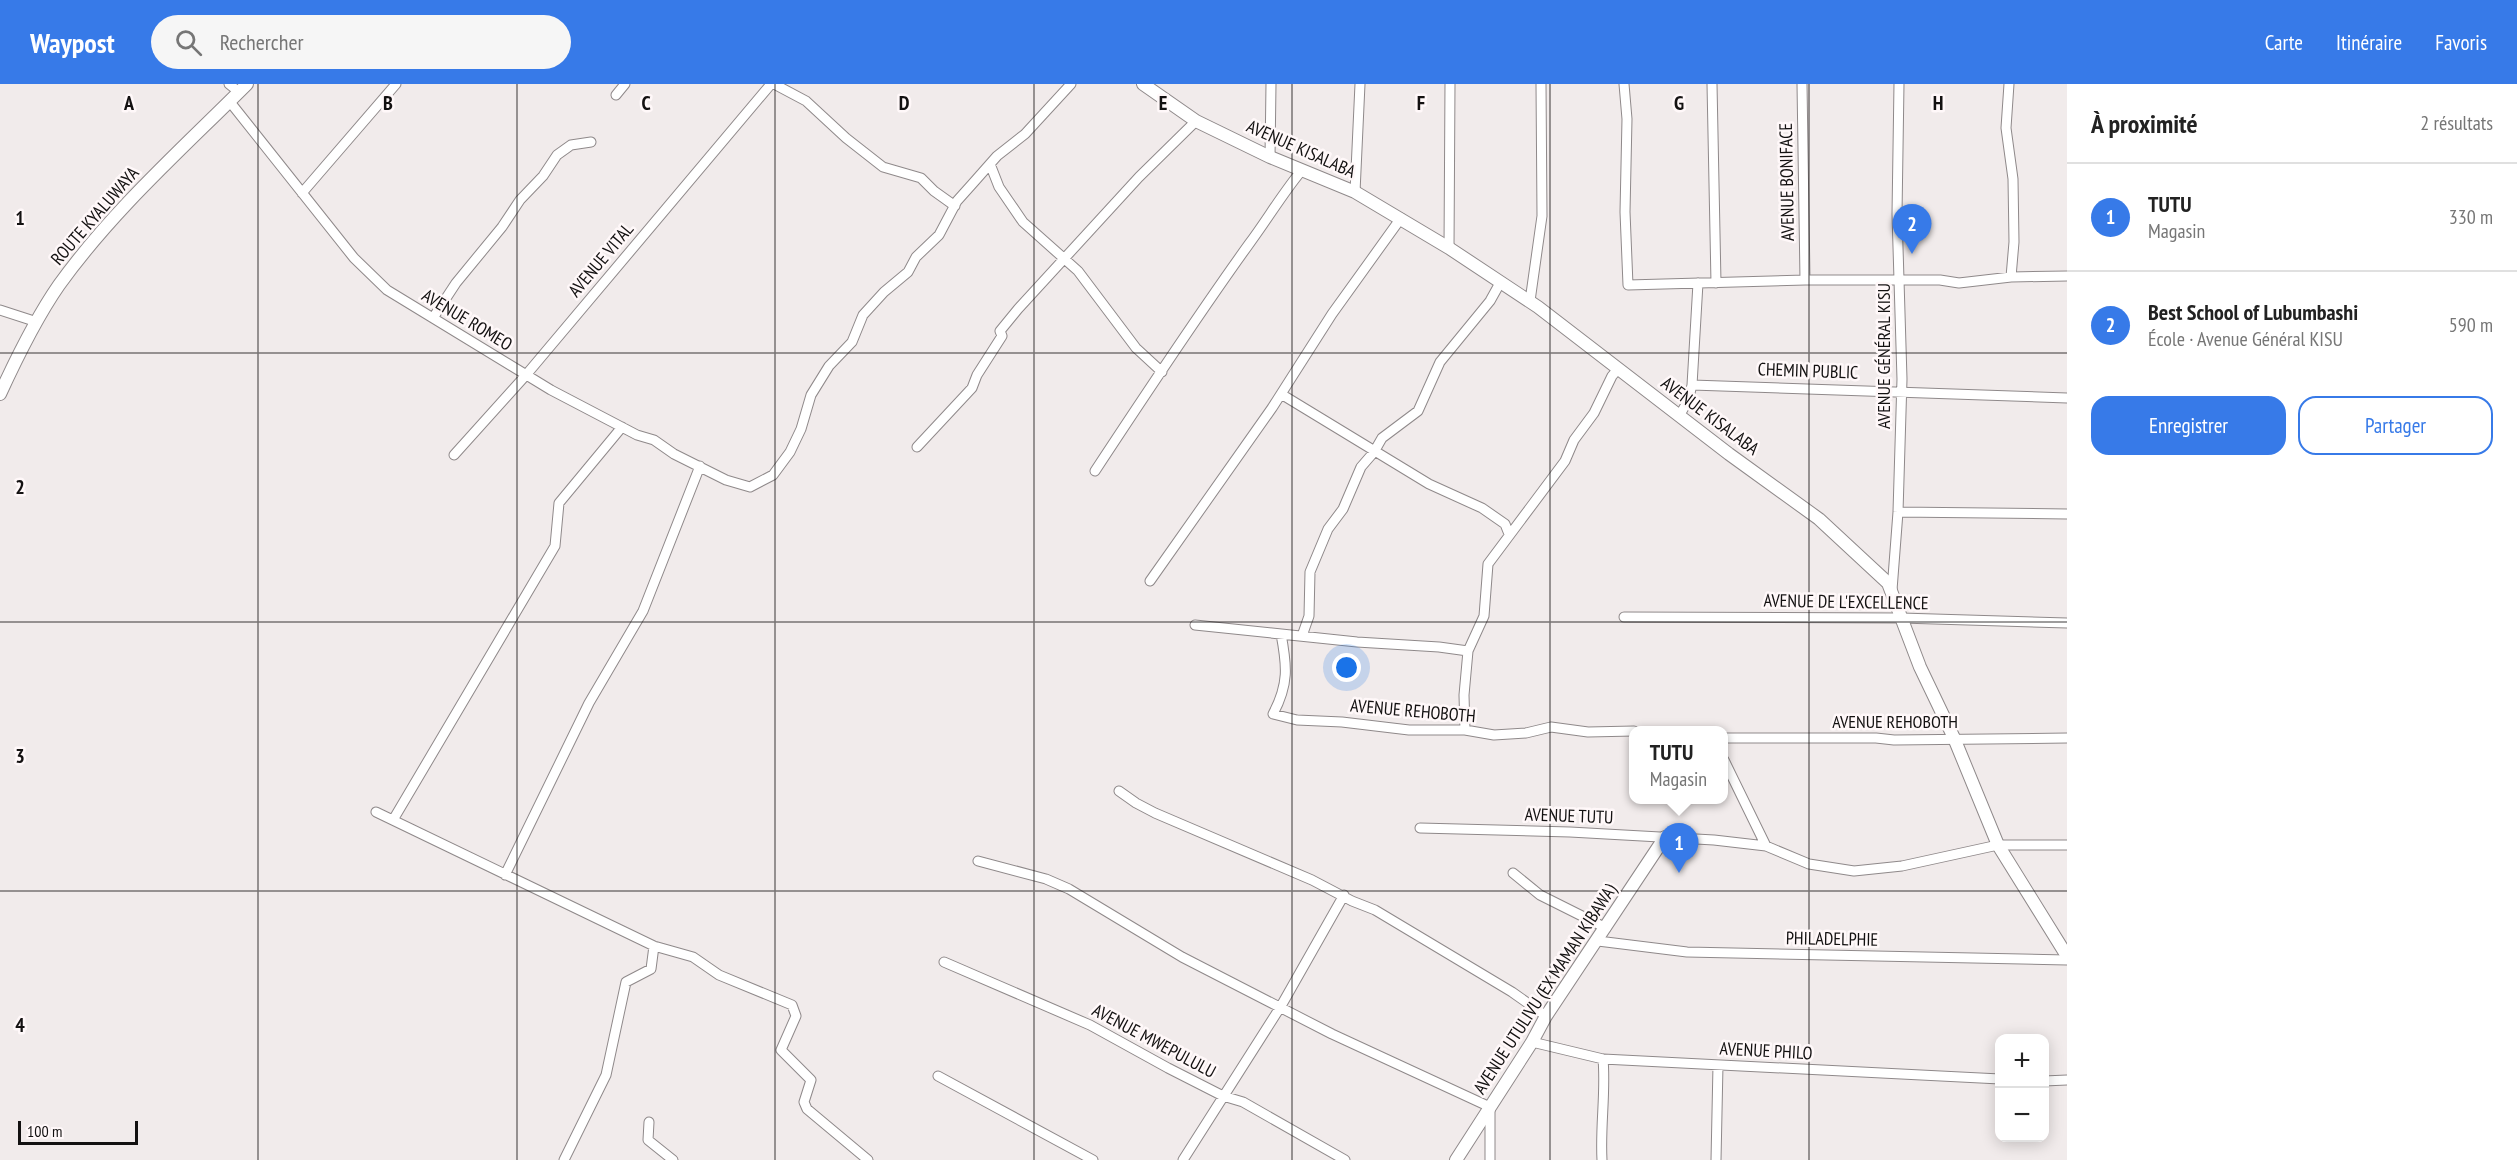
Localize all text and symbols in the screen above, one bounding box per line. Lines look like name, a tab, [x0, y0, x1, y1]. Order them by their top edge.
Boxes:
search box	[151, 15, 571, 69]
text: Waypost	[30, 24, 115, 61]
icon: search	[172, 26, 205, 59]
text: Rechercher	[220, 28, 304, 56]
text: Carte	[2265, 29, 2303, 56]
text: Itinéraire	[2336, 29, 2402, 56]
text: Favoris	[2435, 29, 2487, 56]
text: A	[123, 90, 135, 116]
text: B	[383, 90, 393, 116]
text: C	[641, 90, 651, 116]
text: D	[899, 90, 910, 116]
text: E	[1159, 90, 1167, 116]
text: F	[1417, 90, 1425, 116]
text: G	[1674, 90, 1684, 116]
text: H	[1933, 90, 1943, 116]
text: À proximité	[2091, 107, 2198, 140]
text: 2 résultats	[2420, 110, 2493, 136]
street label: AVENUE KISALABA	[1243, 114, 1360, 183]
street label: AVENUE BONIFACE	[1774, 123, 1799, 241]
street label: ROUTE KYALUWAYA	[46, 161, 144, 270]
text: TUTU	[2148, 190, 2192, 218]
pin: 2	[1892, 204, 1932, 254]
text: 1	[2106, 204, 2115, 230]
text: 330 m	[2449, 204, 2493, 230]
text: 1	[15, 205, 25, 231]
street label: AVENUE VITAL	[563, 218, 639, 301]
text: Magasin	[2148, 218, 2205, 244]
street label: AVENUE GÉNÉRAL KISU	[1872, 283, 1895, 429]
street label: AVENUE ROMEO	[418, 284, 517, 356]
text: Best School of Lubumbashi	[2148, 298, 2358, 326]
text: 2	[2106, 312, 2115, 338]
text: 590 m	[2449, 312, 2493, 338]
text: École · Avenue Général KISU	[2148, 326, 2343, 352]
street label: CHEMIN PUBLIC	[1757, 357, 1859, 384]
street label: AVENUE KISALABA	[1657, 371, 1764, 460]
button: Enregistrer	[2091, 396, 2286, 455]
button: Partager	[2298, 396, 2493, 455]
text: 2	[15, 474, 25, 500]
street label: AVENUE DE L'EXCELLENCE	[1763, 589, 1929, 614]
your location	[1332, 653, 1361, 682]
street label: AVENUE REHOBOTH	[1349, 694, 1477, 727]
street label: AVENUE REHOBOTH	[1832, 710, 1958, 733]
popup	[1629, 726, 1728, 804]
text: TUTU	[1650, 738, 1693, 766]
text: 3	[15, 743, 25, 769]
text: Magasin	[1650, 766, 1707, 792]
street label: AVENUE TUTU	[1524, 802, 1614, 829]
pin: 1	[1660, 824, 1698, 873]
street label: AVENUE UTULIVU (EX MAMAN KIBAWA)	[1468, 879, 1622, 1098]
street label: PHILADELPHIE	[1786, 926, 1878, 951]
street label: AVENUE MWEPULULU	[1088, 998, 1220, 1083]
text: 4	[15, 1012, 25, 1038]
map controls	[1995, 1034, 2049, 1142]
button: +	[1995, 1034, 2049, 1088]
street label: AVENUE PHILO	[1719, 1037, 1813, 1064]
button: −	[1995, 1088, 2049, 1142]
scale bar	[18, 1118, 138, 1146]
text: 100 m	[27, 1121, 62, 1141]

